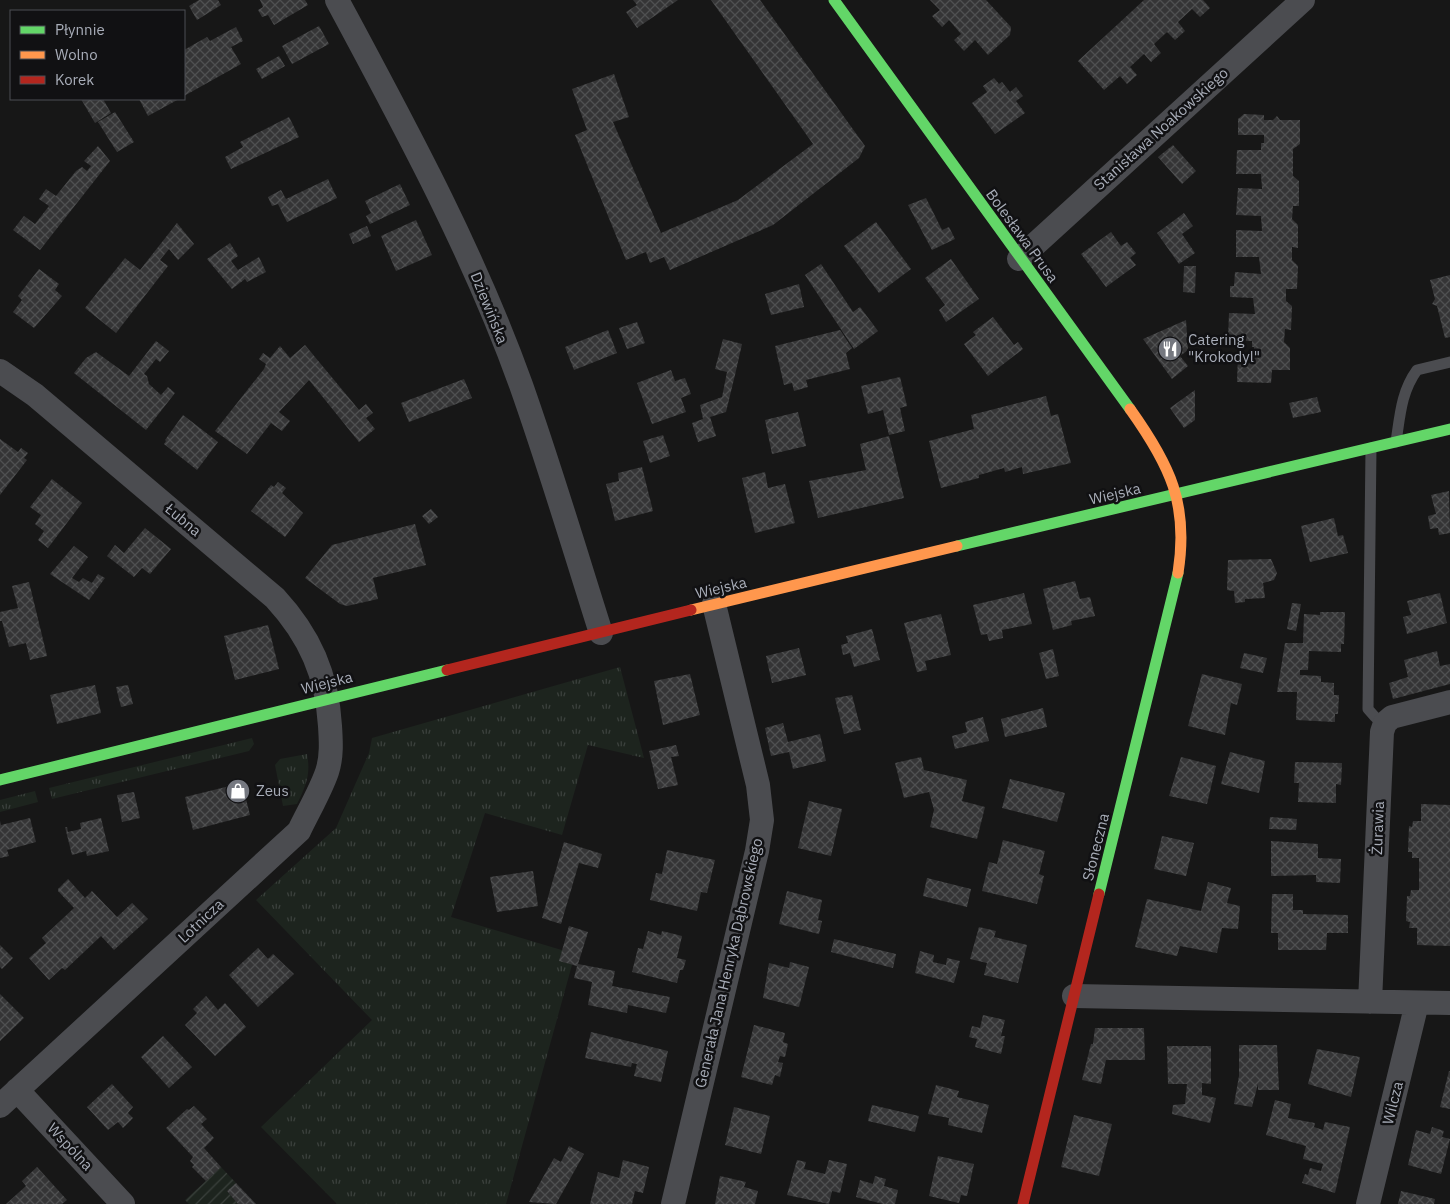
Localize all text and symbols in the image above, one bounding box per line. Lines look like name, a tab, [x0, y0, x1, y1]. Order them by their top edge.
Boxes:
legend	[10, 10, 185, 100]
text: Płynnie	[55, 20, 105, 39]
text: Wolno	[55, 45, 98, 64]
street label: Stanisława Noakowskiego	[1089, 63, 1232, 194]
text: Korek	[55, 70, 94, 89]
street label: Bolesława Prusa	[982, 185, 1063, 286]
street label: Dziewińska	[466, 269, 512, 347]
place label: Catering "Krokodyl"	[1188, 330, 1260, 366]
restaurant icon: Catering "Krokodyl"	[1157, 336, 1183, 362]
street label: Wiejska	[1087, 478, 1142, 509]
street label: Łubna	[161, 498, 205, 540]
street label: Wiejska	[693, 572, 748, 603]
street label: Wiejska	[299, 667, 355, 698]
shop icon: Zeus	[225, 778, 251, 804]
place label: Zeus	[256, 781, 289, 800]
street label: Żurawia	[1367, 801, 1388, 855]
street label: Słoneczna	[1078, 811, 1113, 883]
street label: Generała Jana Henryka Dąbrowskiego	[691, 836, 767, 1090]
street label: Lotnicza	[174, 895, 228, 947]
street label: Wilcza	[1378, 1079, 1407, 1126]
street label: Wspólna	[44, 1119, 97, 1174]

